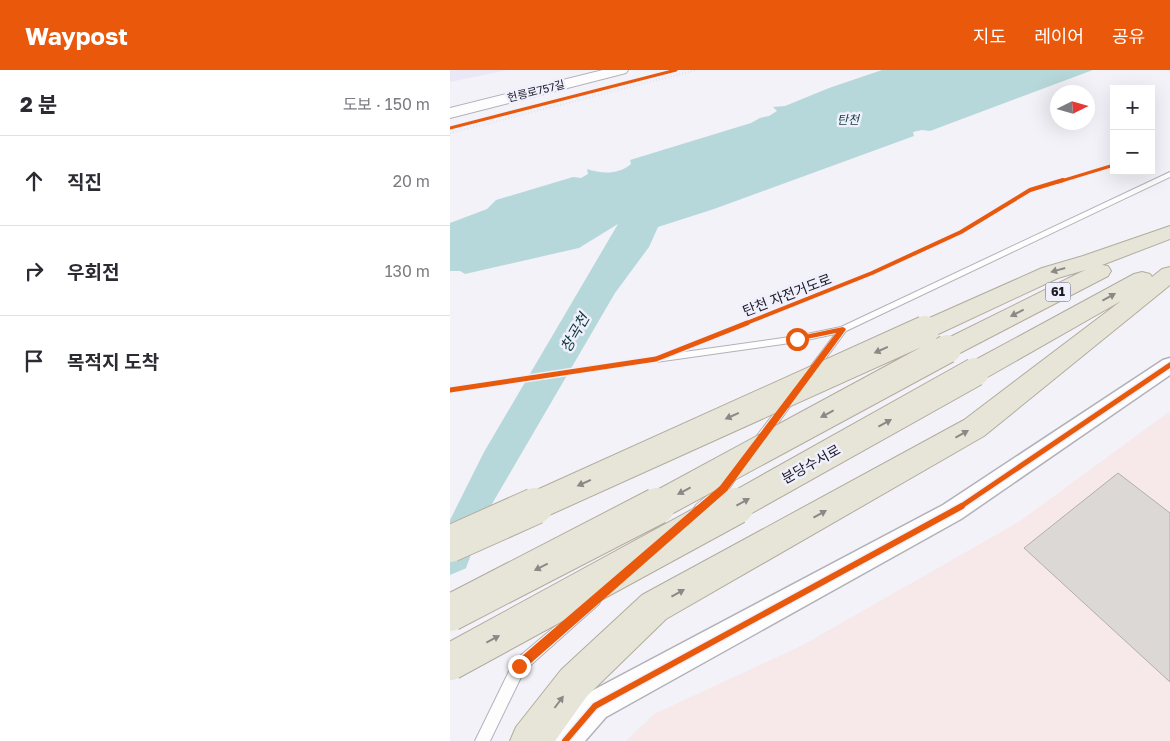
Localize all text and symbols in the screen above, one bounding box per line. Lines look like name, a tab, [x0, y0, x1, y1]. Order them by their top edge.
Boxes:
text: Waypost	[25, 21, 128, 50]
text: 지도	[973, 25, 1006, 47]
text: 레이어	[1034, 25, 1084, 47]
text: 공유	[1112, 25, 1145, 47]
street label: 헌릉로757길	[506, 77, 566, 104]
north arrow	[1050, 85, 1095, 130]
map controls	[1110, 85, 1155, 175]
button: +	[1110, 85, 1155, 130]
text: 2 분	[20, 91, 57, 117]
text: 도보 · 150 m	[343, 94, 430, 114]
water label: 탄천	[837, 112, 861, 127]
button: −	[1110, 130, 1155, 175]
icon: ahead	[20, 167, 48, 195]
text: 직진	[67, 170, 102, 193]
text: 20 m	[393, 171, 430, 191]
icon: right	[20, 257, 48, 285]
text: 우회전	[67, 260, 119, 283]
text: 130 m	[385, 261, 430, 281]
one-way arrow	[1050, 267, 1065, 275]
street label: 탄천 자전거도로	[740, 270, 834, 319]
road number: 61	[1046, 282, 1070, 302]
one-way arrow	[1102, 293, 1117, 301]
water label: 창곡천	[556, 308, 593, 355]
one-way arrow	[1010, 309, 1025, 317]
route start	[786, 328, 809, 351]
one-way arrow	[874, 346, 888, 354]
icon: arrive	[20, 347, 48, 375]
text: 목적지 도착	[67, 350, 159, 373]
one-way arrow	[820, 409, 834, 418]
one-way arrow	[725, 412, 740, 421]
one-way arrow	[878, 418, 891, 427]
one-way arrow	[955, 430, 968, 439]
street label: 분당수서로	[778, 440, 843, 487]
one-way arrow	[577, 480, 591, 488]
one-way arrow	[677, 487, 692, 495]
one-way arrow	[736, 497, 749, 506]
one-way arrow	[813, 510, 827, 518]
one-way arrow	[533, 563, 548, 571]
one-way arrow	[672, 589, 685, 598]
one-way arrow	[486, 635, 500, 643]
route end	[508, 655, 531, 678]
one-way arrow	[554, 695, 564, 709]

